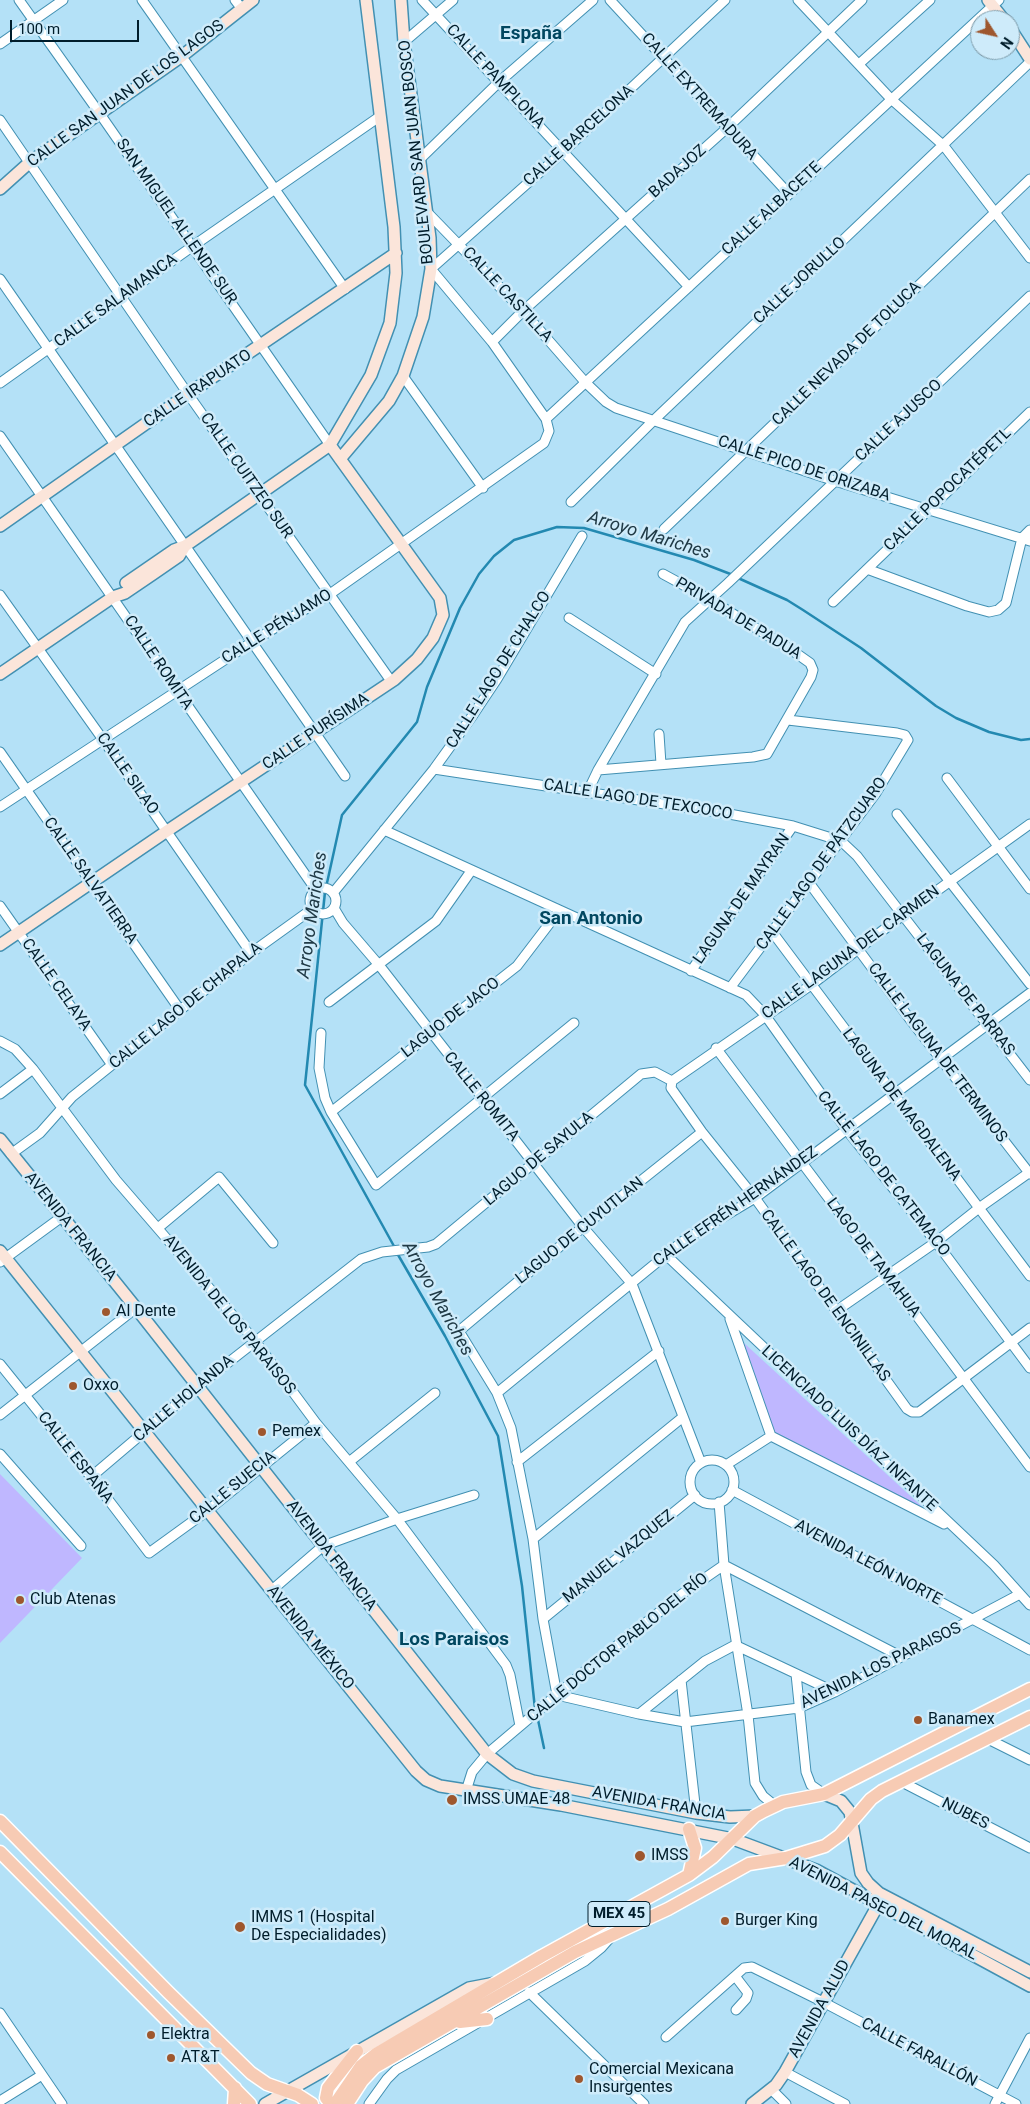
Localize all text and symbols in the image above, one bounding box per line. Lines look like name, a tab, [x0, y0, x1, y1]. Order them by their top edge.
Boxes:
scale bar	[12, 10, 141, 42]
north arrow	[970, 10, 1020, 60]
street label: CALLE SAN JUAN DE LOS LAGOS	[24, 16, 228, 172]
text: 100 m	[18, 20, 60, 38]
street label: CALLE PAMPLONA	[442, 21, 548, 133]
district label: España	[500, 23, 562, 45]
street label: CALLE EXTREMADURA	[637, 29, 761, 165]
text: N	[997, 34, 1016, 52]
street label: BOULEVARD SAN JUAN BOSCO	[396, 39, 438, 265]
street label: CALLE BARCELONA	[520, 81, 638, 191]
street label: SAN MIGUEL ALLENDE SUR	[111, 135, 241, 309]
street label: BADAJOZ	[645, 141, 711, 203]
street label: CALLE ALBACETE	[718, 158, 826, 260]
street label: CALLE JORULLO	[750, 233, 850, 329]
street label: CALLE CASTILLA	[458, 243, 556, 347]
street label: CALLE SALAMANCA	[51, 250, 181, 352]
street label: CALLE NEVADA DE TOLUCA	[768, 278, 926, 430]
street label: CALLE IRAPUATO	[140, 346, 256, 432]
street label: CALLE AJUSCO	[852, 376, 946, 466]
street label: CALLE CUITZEO SUR	[195, 409, 297, 543]
street label: CALLE POPOCATÉPETL	[880, 424, 1016, 556]
street label: CALLE PICO DE ORIZABA	[715, 432, 893, 506]
water label: Arroyo Mariches	[585, 507, 713, 565]
street label: PRIVADA DE PADUA	[672, 574, 804, 664]
street label: CALLE PÉNJAMO	[219, 586, 335, 668]
street label: CALLE LAGO DE CHALCO	[443, 588, 555, 752]
street label: CALLE ROMITA	[119, 612, 197, 714]
street label: CALLE PURÍSIMA	[259, 689, 373, 775]
street label: CALLE SILAO	[92, 730, 162, 818]
street label: CALLE LAGO DE PÁTZCUARO	[753, 774, 891, 954]
street label: CALLE LAGO DE TEXCOCO	[542, 776, 734, 824]
street label: CALLE SALVATIERRA	[39, 814, 141, 948]
street label: LAGUNA DE MAYRAN	[690, 830, 794, 968]
water label: Arroyo Mariches	[293, 850, 333, 980]
street label: CALLE LAGUNA DEL CARMEN	[758, 882, 944, 1024]
district label: San Antonio	[539, 908, 643, 930]
street label: LAGUNA DE PARRAS	[912, 930, 1018, 1060]
street label: CALLE CELAYA	[17, 935, 95, 1035]
street label: CALLE LAGO DE CHAPALA	[106, 939, 266, 1073]
street label: CALLE LAGUNA DE TERMINOS	[863, 959, 1011, 1147]
street label: LAGUO DE JACO	[398, 974, 504, 1062]
street label: LAGUNA DE MAGDALENA	[837, 1025, 965, 1185]
street label: CALLE ROMITA	[439, 1048, 523, 1146]
street label: CALLE LAGO DE CATEMACO	[813, 1088, 953, 1260]
street label: LAGUO DE SAYULA	[481, 1108, 597, 1210]
street label: CALLE EFRÉN HERNÁNDEZ	[650, 1143, 822, 1271]
street label: AVENIDA FRANCIA	[20, 1168, 120, 1286]
street label: LAGUO DE CUYUTLAN	[512, 1173, 648, 1289]
street label: LAGO DE TAMAHUA	[822, 1195, 924, 1321]
street label: CALLE LAGO DE ENCINILLAS	[756, 1206, 894, 1386]
street label: AVENIDA DE LOS PARAISOS	[159, 1231, 299, 1399]
water label: Arroyo Mariches	[397, 1238, 477, 1360]
place label: Al Dente	[116, 1302, 176, 1322]
marker: Al Dente	[100, 1306, 112, 1318]
street label: LICENCIADO LUIS DÍAZ INFANTE	[757, 1342, 941, 1516]
street label: CALLE HOLANDA	[130, 1351, 238, 1447]
place label: Oxxo	[83, 1376, 119, 1396]
marker: Oxxo	[67, 1380, 79, 1392]
street label: CALLE ESPAÑA	[33, 1408, 117, 1508]
place label: Pemex	[272, 1422, 321, 1442]
marker: Pemex	[256, 1426, 268, 1438]
street label: CALLE SUECIA	[186, 1447, 280, 1529]
street label: AVENIDA FRANCIA	[282, 1497, 380, 1615]
street label: MANUEL VAZQUEZ	[560, 1506, 678, 1608]
street label: AVENIDA LEÓN NORTE	[791, 1516, 945, 1610]
street label: CALLE DOCTOR PABLO DEL RÍO	[524, 1569, 712, 1727]
street label: AVENIDA MÉXICO	[262, 1582, 358, 1694]
place label: Club Atenas	[30, 1590, 116, 1610]
marker: Club Atenas	[14, 1594, 26, 1606]
street label: AVENIDA LOS PARAISOS	[798, 1619, 964, 1713]
district label: Los Paraisos	[399, 1629, 509, 1651]
place label: Banamex	[928, 1710, 995, 1730]
marker: Banamex	[912, 1714, 924, 1726]
street label: AVENIDA FRANCIA	[591, 1783, 727, 1825]
place label: IMSS UMAE 48	[463, 1790, 570, 1810]
marker: IMSS UMAE 48	[445, 1793, 459, 1807]
street label: NUBES	[938, 1794, 992, 1834]
place label: IMSS	[651, 1846, 688, 1866]
marker: IMSS	[633, 1849, 647, 1863]
street label: AVENIDA PASEO DEL MORAL	[786, 1853, 980, 1965]
road number: MEX 45	[588, 1902, 650, 1926]
place label: IMMS 1 (Hospital De Especialidades)	[251, 1908, 387, 1946]
place label: Burger King	[735, 1911, 818, 1931]
marker: Burger King	[719, 1915, 731, 1927]
marker: IMMS 1 (Hospital De Especialidades)	[233, 1920, 247, 1934]
street label: AVENIDA ALUD	[785, 1957, 855, 2061]
street label: CALLE FARALLÓN	[858, 2014, 980, 2092]
place label: Elektra	[161, 2025, 210, 2045]
marker: Elektra	[145, 2029, 157, 2041]
place label: AT&T	[181, 2048, 219, 2068]
marker: AT&T	[165, 2052, 177, 2064]
place label: Comercial Mexicana Insurgentes	[589, 2060, 734, 2098]
marker: Comercial Mexicana Insurgentes	[573, 2073, 585, 2085]

